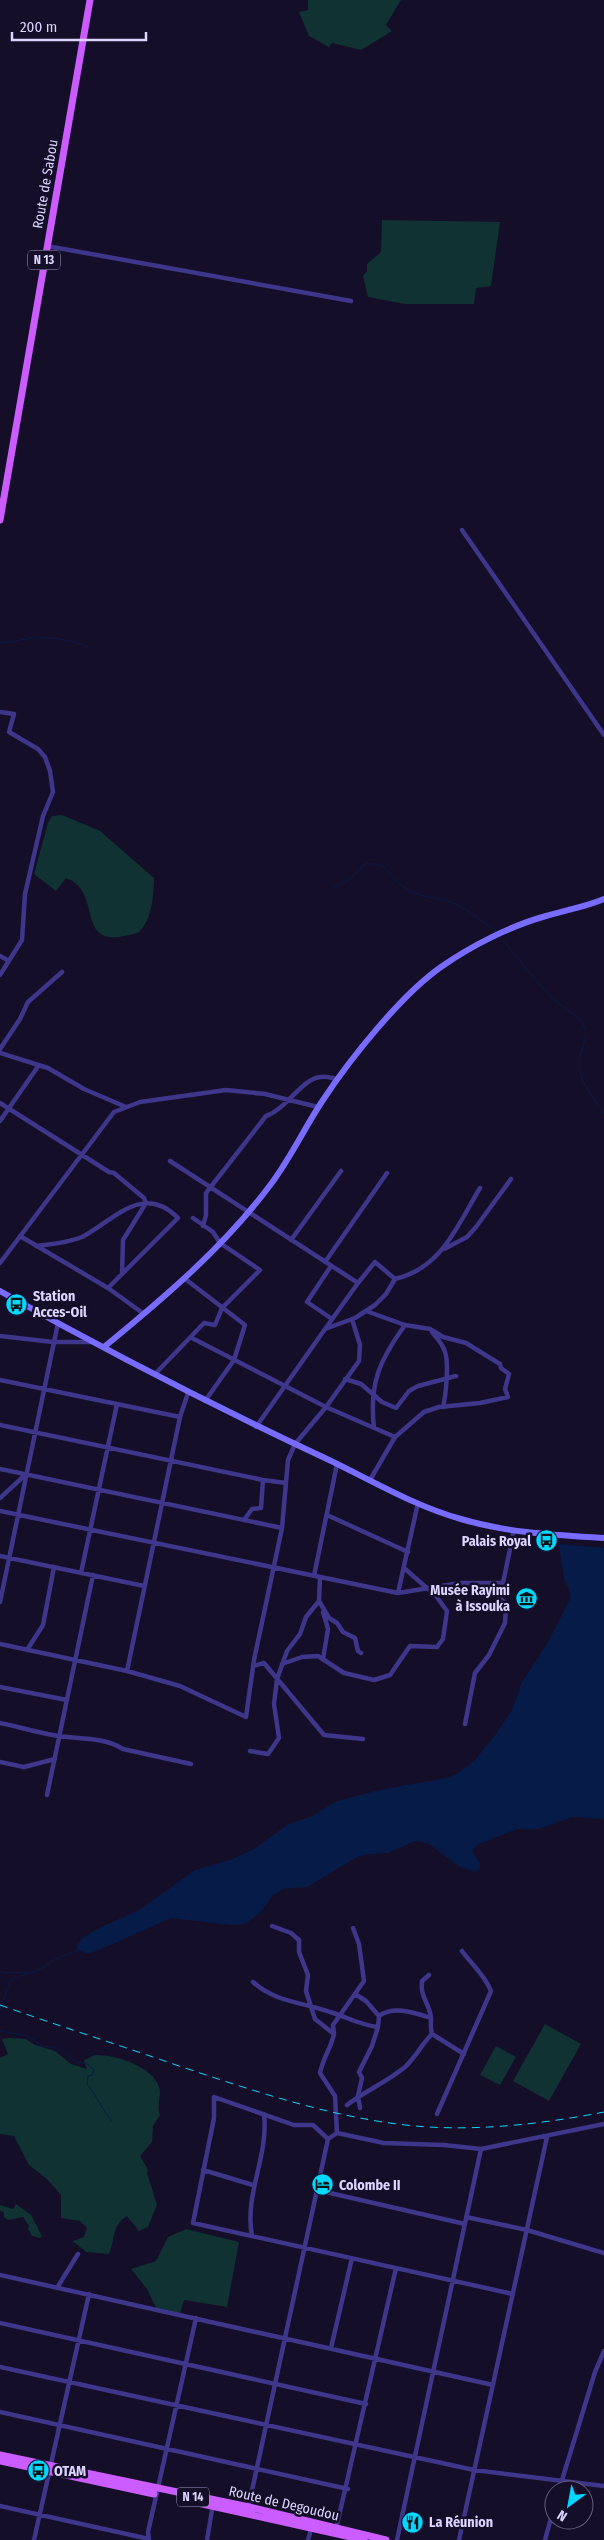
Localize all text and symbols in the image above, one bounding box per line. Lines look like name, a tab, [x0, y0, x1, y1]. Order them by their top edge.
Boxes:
scale bar	[12, 10, 146, 42]
text: 200 m	[20, 18, 57, 36]
street label: Route de Sabou	[29, 138, 62, 230]
road number: N 13	[28, 250, 60, 270]
place label: Station Acces-Oil	[32, 1288, 87, 1321]
bus stop icon: Station Acces-Oil	[5, 1292, 29, 1316]
bus stop icon: Palais Royal	[535, 1529, 559, 1553]
place label: Palais Royal	[462, 1533, 531, 1550]
place label: Musée Rayimi à Issouka	[430, 1582, 510, 1615]
museum icon: Musée Rayimi à Issouka	[514, 1586, 538, 1610]
hotel icon: Colombe II	[311, 2173, 335, 2197]
place label: Colombe II	[339, 2177, 401, 2194]
bus stop icon: OTAM	[26, 2459, 50, 2483]
place label: OTAM	[54, 2463, 86, 2480]
north arrow	[544, 2480, 594, 2530]
street label: Route de Degoudou	[227, 2483, 341, 2524]
road number: N 14	[177, 2488, 209, 2506]
text: N	[554, 2506, 570, 2525]
restaurant icon: La Réunion	[401, 2510, 425, 2534]
place label: La Réunion	[429, 2514, 493, 2531]

